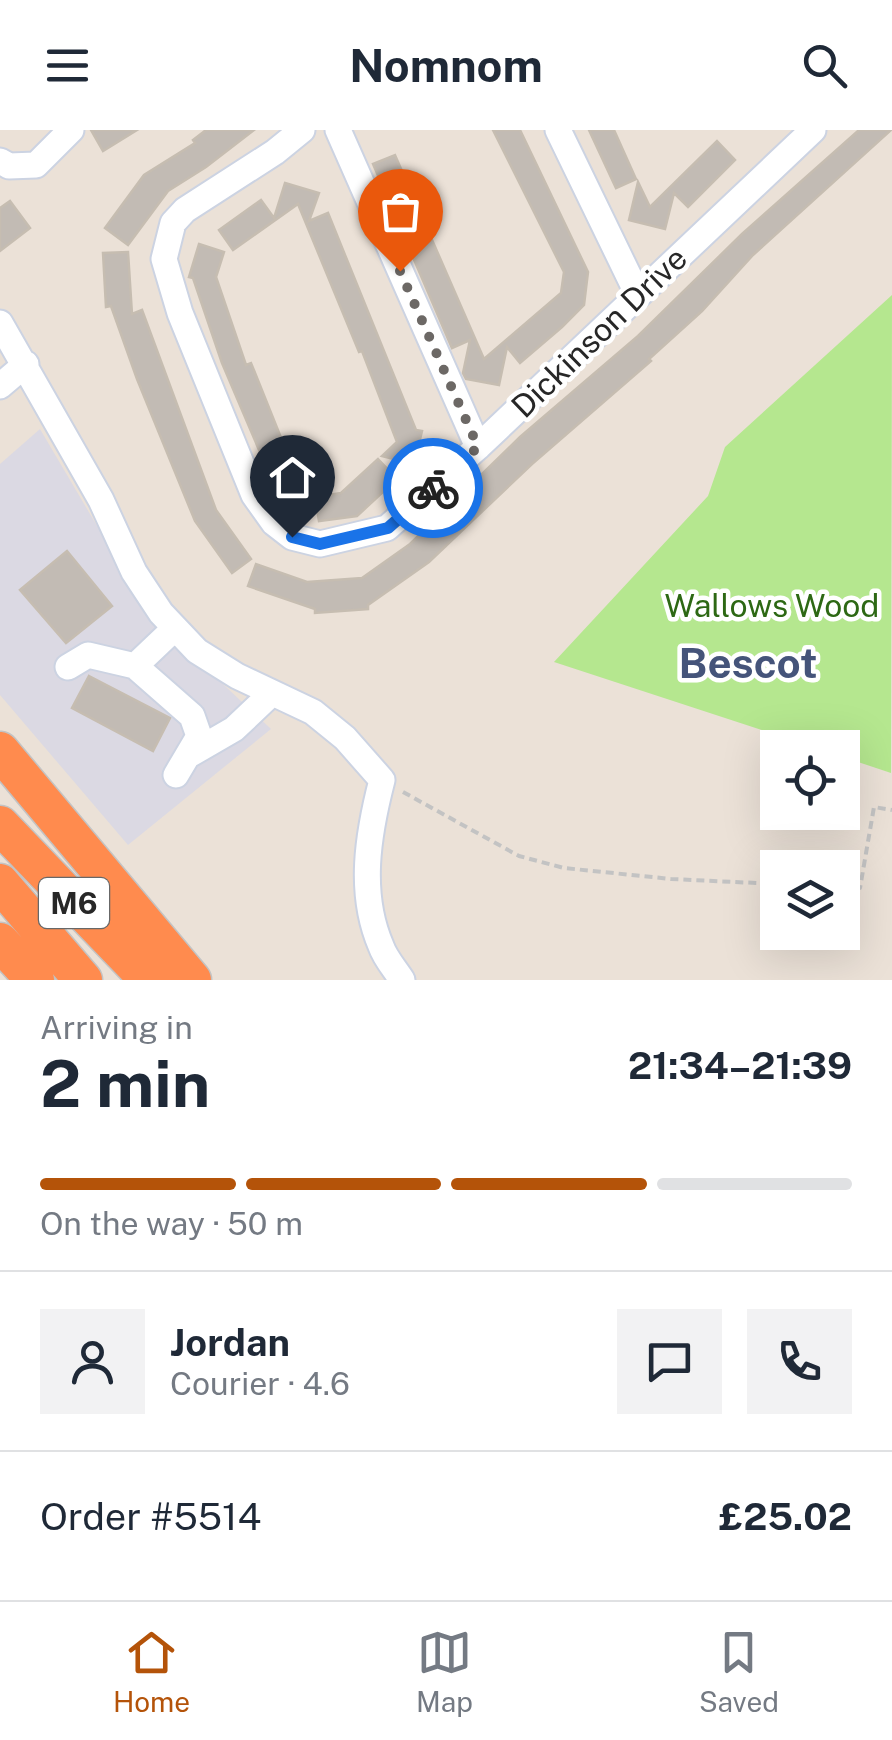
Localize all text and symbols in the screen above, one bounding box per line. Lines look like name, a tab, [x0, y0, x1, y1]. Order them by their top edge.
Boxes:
icon: menu	[40, 38, 95, 93]
icon: search	[797, 38, 852, 93]
text: Nomnom	[349, 39, 543, 92]
pin	[358, 169, 443, 272]
icon: bag	[373, 184, 428, 239]
street label: Dickinson Drive	[504, 239, 694, 425]
pin	[250, 435, 335, 538]
courier	[383, 438, 483, 538]
icon: home	[265, 450, 320, 505]
icon: bike	[406, 461, 461, 516]
park label: Wallows Wood	[665, 587, 879, 624]
district label: Bescot	[678, 638, 818, 687]
map controls	[760, 730, 860, 950]
button: locate	[760, 730, 860, 830]
button: layers	[760, 850, 860, 950]
road number: M6	[39, 878, 109, 928]
text: Arriving in	[40, 1009, 193, 1046]
text: 21:34–21:39	[628, 1043, 852, 1088]
text: 2 min	[40, 1045, 210, 1122]
text: On the way · 50 m	[40, 1205, 303, 1242]
button: person	[40, 1309, 145, 1414]
button: chat	[617, 1309, 722, 1414]
button: phone	[747, 1309, 852, 1414]
text: Jordan	[170, 1320, 290, 1365]
text: Courier · 4.6	[170, 1365, 350, 1402]
text: Order #5514	[40, 1494, 261, 1539]
text: £25.02	[719, 1494, 852, 1539]
tab: Home	[113, 1625, 190, 1718]
tab: Map	[416, 1625, 473, 1718]
tab: Saved	[699, 1625, 779, 1718]

